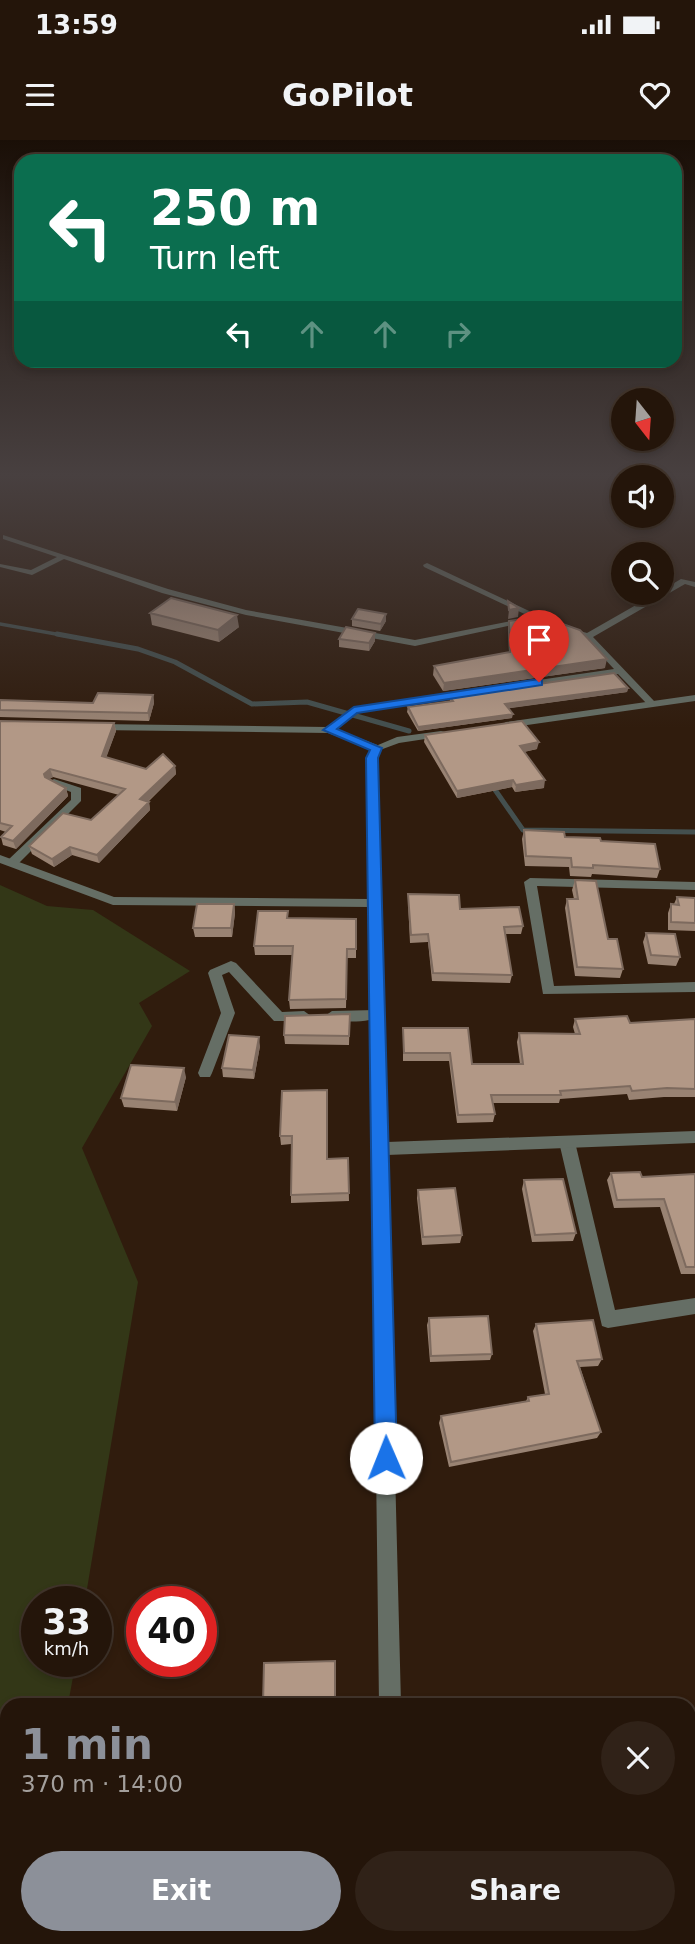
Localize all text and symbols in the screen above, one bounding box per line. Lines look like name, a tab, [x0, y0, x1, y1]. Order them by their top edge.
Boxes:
text: 13:59	[35, 10, 118, 40]
icon: menu	[21, 76, 59, 114]
text: GoPilot	[282, 76, 413, 114]
icon: heart	[636, 76, 674, 114]
text: 250 m	[150, 180, 320, 237]
icon: left	[35, 182, 126, 273]
text: Turn left	[150, 239, 280, 277]
icon: left	[220, 315, 258, 353]
icon: ahead	[293, 315, 331, 353]
icon: ahead	[366, 315, 404, 353]
icon: right	[439, 315, 477, 353]
north arrow	[611, 388, 674, 452]
map controls	[611, 388, 674, 605]
button: sound	[611, 465, 674, 528]
button: search	[611, 542, 674, 605]
pin	[509, 610, 569, 682]
icon: arrive	[520, 621, 558, 659]
position arrow	[349, 1421, 423, 1495]
speed limit sign: 40	[126, 1586, 217, 1677]
text: 33	[42, 1602, 91, 1642]
text: km/h	[44, 1638, 89, 1659]
text: 1 min	[21, 1720, 153, 1769]
button: close	[601, 1721, 675, 1795]
text: 370 m · 14:00	[21, 1771, 183, 1797]
button: Exit	[21, 1851, 341, 1931]
button: Share	[355, 1851, 675, 1931]

